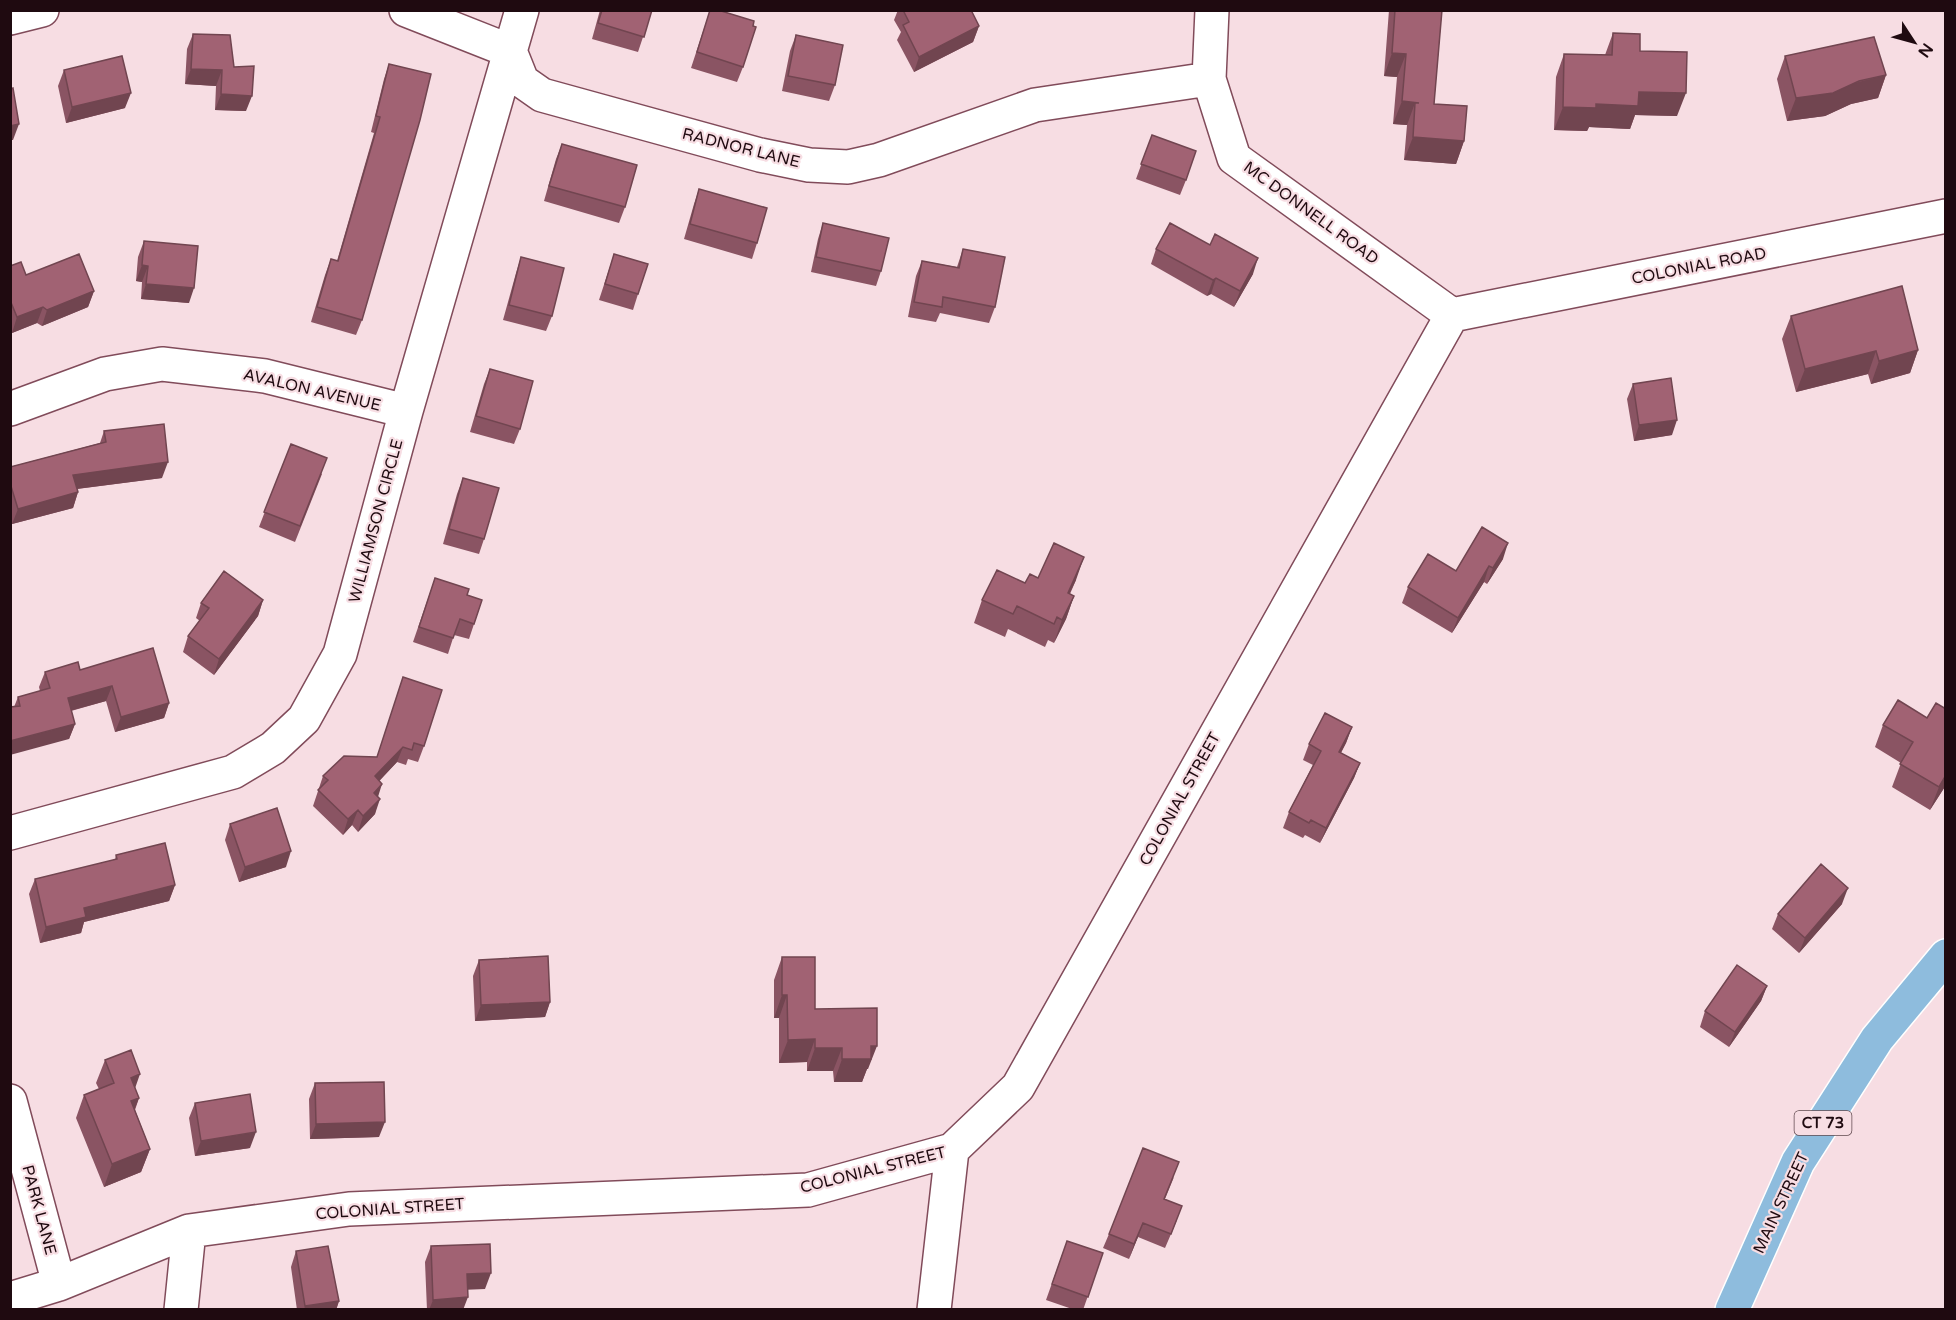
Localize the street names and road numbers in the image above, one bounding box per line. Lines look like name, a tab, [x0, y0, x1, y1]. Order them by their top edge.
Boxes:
street label: RADNOR LANE	[680, 124, 802, 172]
street label: MC DONNELL ROAD	[1239, 157, 1383, 269]
street label: COLONIAL ROAD	[1630, 243, 1768, 289]
street label: AVALON AVENUE	[241, 364, 383, 416]
street label: WILLIAMSON CIRCLE	[345, 437, 407, 605]
street label: COLONIAL STREET	[1135, 729, 1225, 869]
road number: CT 73	[1794, 1111, 1852, 1135]
street label: COLONIAL STREET	[798, 1142, 948, 1198]
street label: MAIN STREET	[1749, 1149, 1813, 1257]
street label: PARK LANE	[17, 1163, 61, 1257]
street label: COLONIAL STREET	[315, 1194, 465, 1224]

